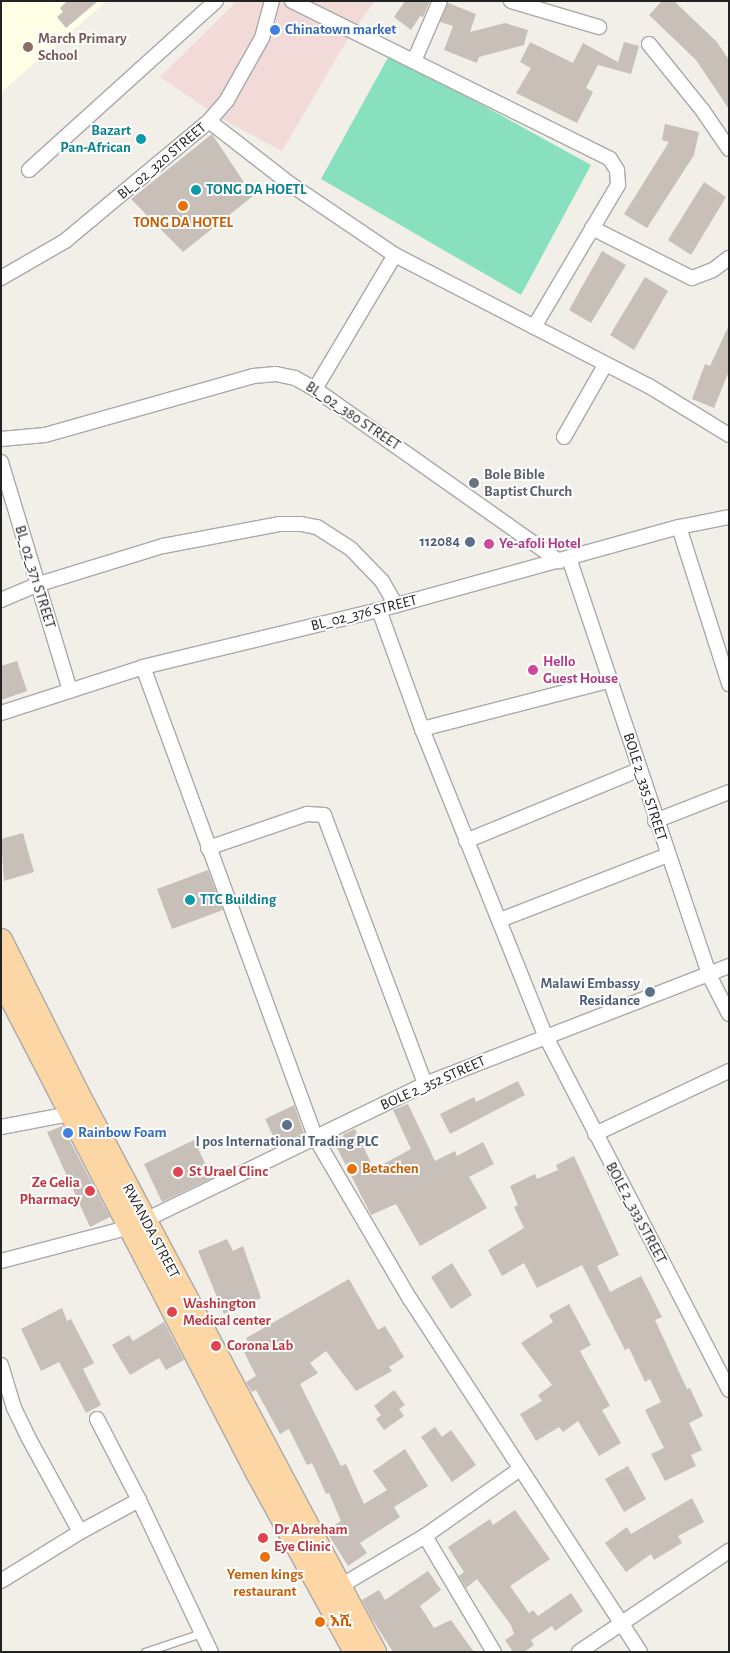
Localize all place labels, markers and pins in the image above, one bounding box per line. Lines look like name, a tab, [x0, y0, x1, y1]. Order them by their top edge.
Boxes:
place label: Chinatown market	[285, 21, 396, 39]
marker: Chinatown market	[269, 24, 281, 36]
place label: March Primary School	[38, 29, 127, 64]
marker: March Primary School	[22, 41, 34, 53]
place label: Bazart Pan-African	[60, 121, 131, 156]
marker: Bazart Pan-African	[135, 133, 147, 145]
place label: TONG DA HOETL	[206, 181, 306, 199]
marker: TONG DA HOETL	[190, 184, 202, 196]
marker: TONG DA HOTEL	[177, 200, 189, 212]
place label: TONG DA HOTEL	[133, 214, 233, 232]
place label: Bole Bible Baptist Church	[484, 465, 572, 500]
marker: Bole Bible Baptist Church	[468, 477, 480, 489]
place label: 112084	[419, 533, 460, 551]
place label: Ye-afoli Hotel	[499, 535, 581, 553]
marker: 112084	[464, 536, 476, 548]
marker: Ye-afoli Hotel	[483, 538, 495, 550]
place label: Hello Guest House	[543, 652, 618, 687]
marker: Hello Guest House	[527, 664, 539, 676]
place label: TTC Building	[200, 891, 276, 909]
marker: TTC Building	[184, 894, 196, 906]
place label: Malawi Embassy Residance	[540, 974, 640, 1009]
marker: Malawi Embassy Residance	[644, 986, 656, 998]
marker: I pos International Trading PLC	[281, 1119, 293, 1131]
place label: Rainbow Foam	[78, 1124, 167, 1142]
marker: Rainbow Foam	[62, 1127, 74, 1139]
place label: I pos International Trading PLC	[196, 1133, 378, 1151]
place label: Betachen	[362, 1160, 419, 1178]
place label: St Urael Clinc	[189, 1163, 268, 1181]
marker: Betachen	[346, 1163, 358, 1175]
marker: St Urael Clinc	[171, 1165, 185, 1179]
place label: Ze Gelia Pharmacy	[20, 1173, 80, 1208]
marker: Ze Gelia Pharmacy	[84, 1185, 96, 1197]
place label: Washington Medical center	[183, 1294, 271, 1329]
marker: Washington Medical center	[165, 1305, 179, 1319]
place label: Corona Lab	[227, 1337, 293, 1355]
marker: Corona Lab	[209, 1339, 223, 1353]
place label: Dr Abreham Eye Clinic	[274, 1520, 348, 1555]
marker: Dr Abreham Eye Clinic	[256, 1531, 270, 1545]
marker: Yemen kings restaurant	[259, 1551, 271, 1563]
place label: Yemen kings restaurant	[227, 1565, 303, 1600]
place label: እሺ	[330, 1613, 351, 1631]
marker: እሺ	[314, 1616, 326, 1628]

